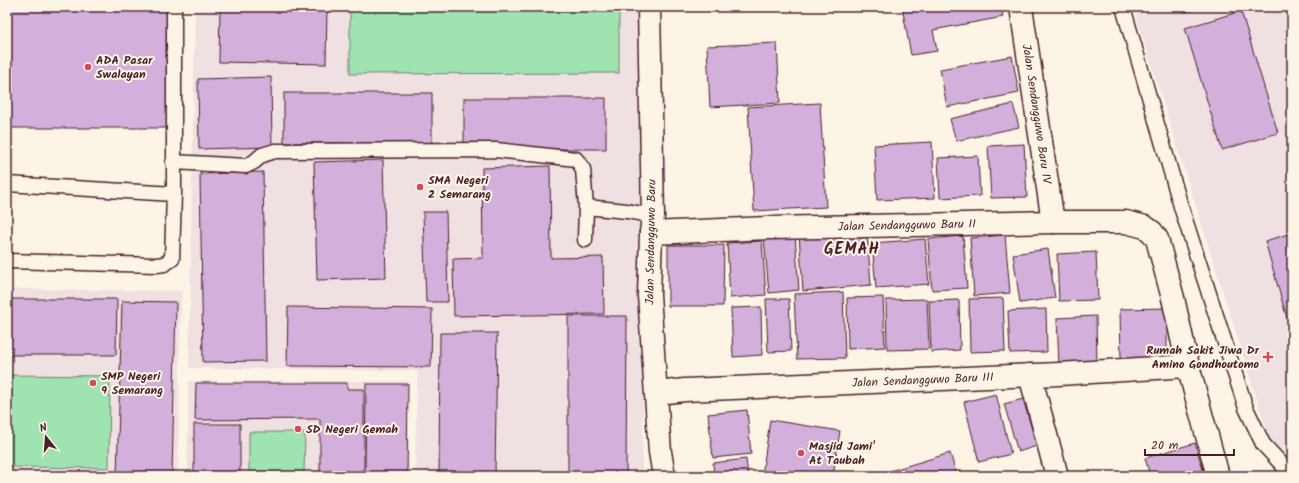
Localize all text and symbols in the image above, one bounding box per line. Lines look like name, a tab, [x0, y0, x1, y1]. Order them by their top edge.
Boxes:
street label: Jalan Sendangguwo Baru IV	[1017, 43, 1057, 186]
place label: ADA Pasar Swalayan	[96, 51, 153, 84]
marker: ADA Pasar Swalayan	[83, 62, 93, 72]
place label: SMA Negeri 2 Semarang	[428, 171, 491, 204]
street label: Jalan Sendangguwo Baru	[640, 179, 662, 305]
marker: SMA Negeri 2 Semarang	[415, 182, 425, 192]
street label: Jalan Sendangguwo Baru II	[838, 214, 976, 236]
district label: GEMAH	[824, 237, 880, 262]
place label: Rumah Sakit Jiwa Dr Amino Gondhoutomo	[1146, 341, 1260, 374]
marker: Rumah Sakit Jiwa Dr Amino Gondhoutomo	[1262, 351, 1274, 363]
place label: SMP Negeri 9 Semarang	[101, 367, 163, 400]
street label: Jalan Sendangguwo Baru III	[851, 367, 994, 392]
marker: SMP Negeri 9 Semarang	[88, 378, 98, 388]
north arrow	[26, 417, 66, 457]
text: N	[37, 419, 49, 438]
place label: SD Negeri Gemah	[306, 420, 398, 439]
marker: SD Negeri Gemah	[293, 424, 303, 434]
scale bar	[1145, 431, 1234, 457]
text: 20 m	[1151, 436, 1179, 455]
place label: Masjid Jami' At Taubah	[809, 437, 876, 470]
marker: Masjid Jami' At Taubah	[796, 448, 806, 458]

